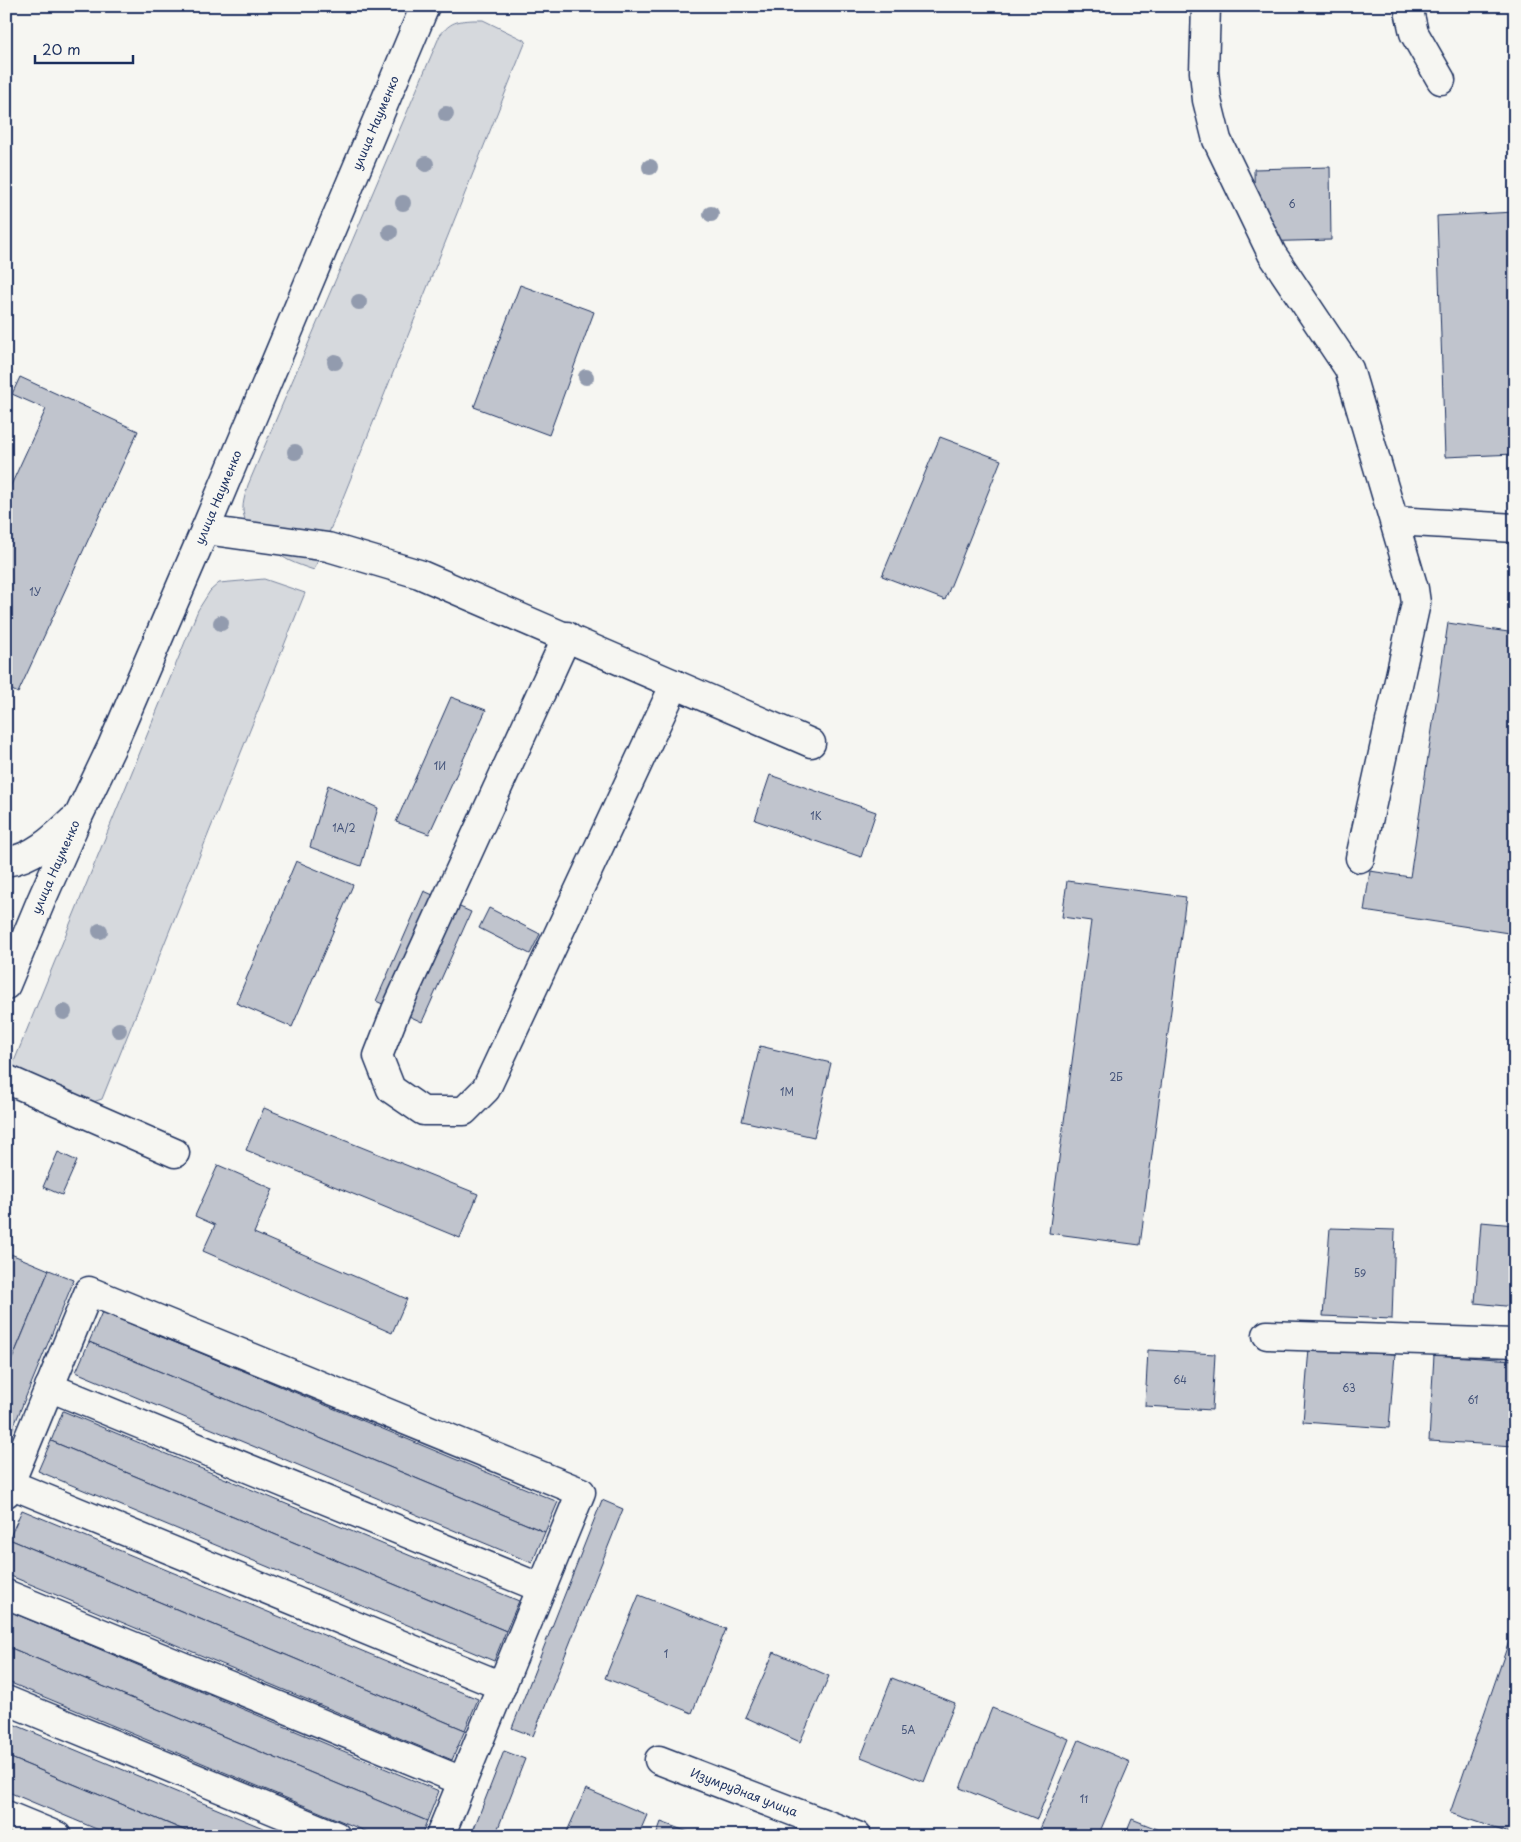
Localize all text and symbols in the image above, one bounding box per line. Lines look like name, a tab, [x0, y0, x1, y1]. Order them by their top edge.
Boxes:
scale bar	[35, 32, 132, 64]
text: 20 m	[42, 37, 81, 60]
street label: улица Науменко	[347, 72, 403, 173]
house number: 6	[1288, 196, 1296, 211]
street label: улица Науменко	[190, 447, 246, 547]
house number: 1У	[29, 584, 41, 599]
house number: 1И	[434, 758, 446, 773]
house number: 1К	[810, 808, 822, 823]
street label: улица Науменко	[27, 817, 84, 916]
house number: 1А/2	[332, 820, 356, 835]
house number: 2Б	[1109, 1069, 1123, 1084]
house number: 1М	[780, 1084, 794, 1099]
house number: 59	[1354, 1265, 1366, 1280]
house number: 64	[1173, 1372, 1187, 1387]
house number: 63	[1342, 1380, 1356, 1395]
house number: 61	[1467, 1392, 1479, 1407]
house number: 1	[664, 1646, 668, 1661]
house number: 5А	[901, 1722, 915, 1737]
street label: Изумрудная улица	[688, 1763, 801, 1821]
house number: 11	[1080, 1791, 1088, 1806]

